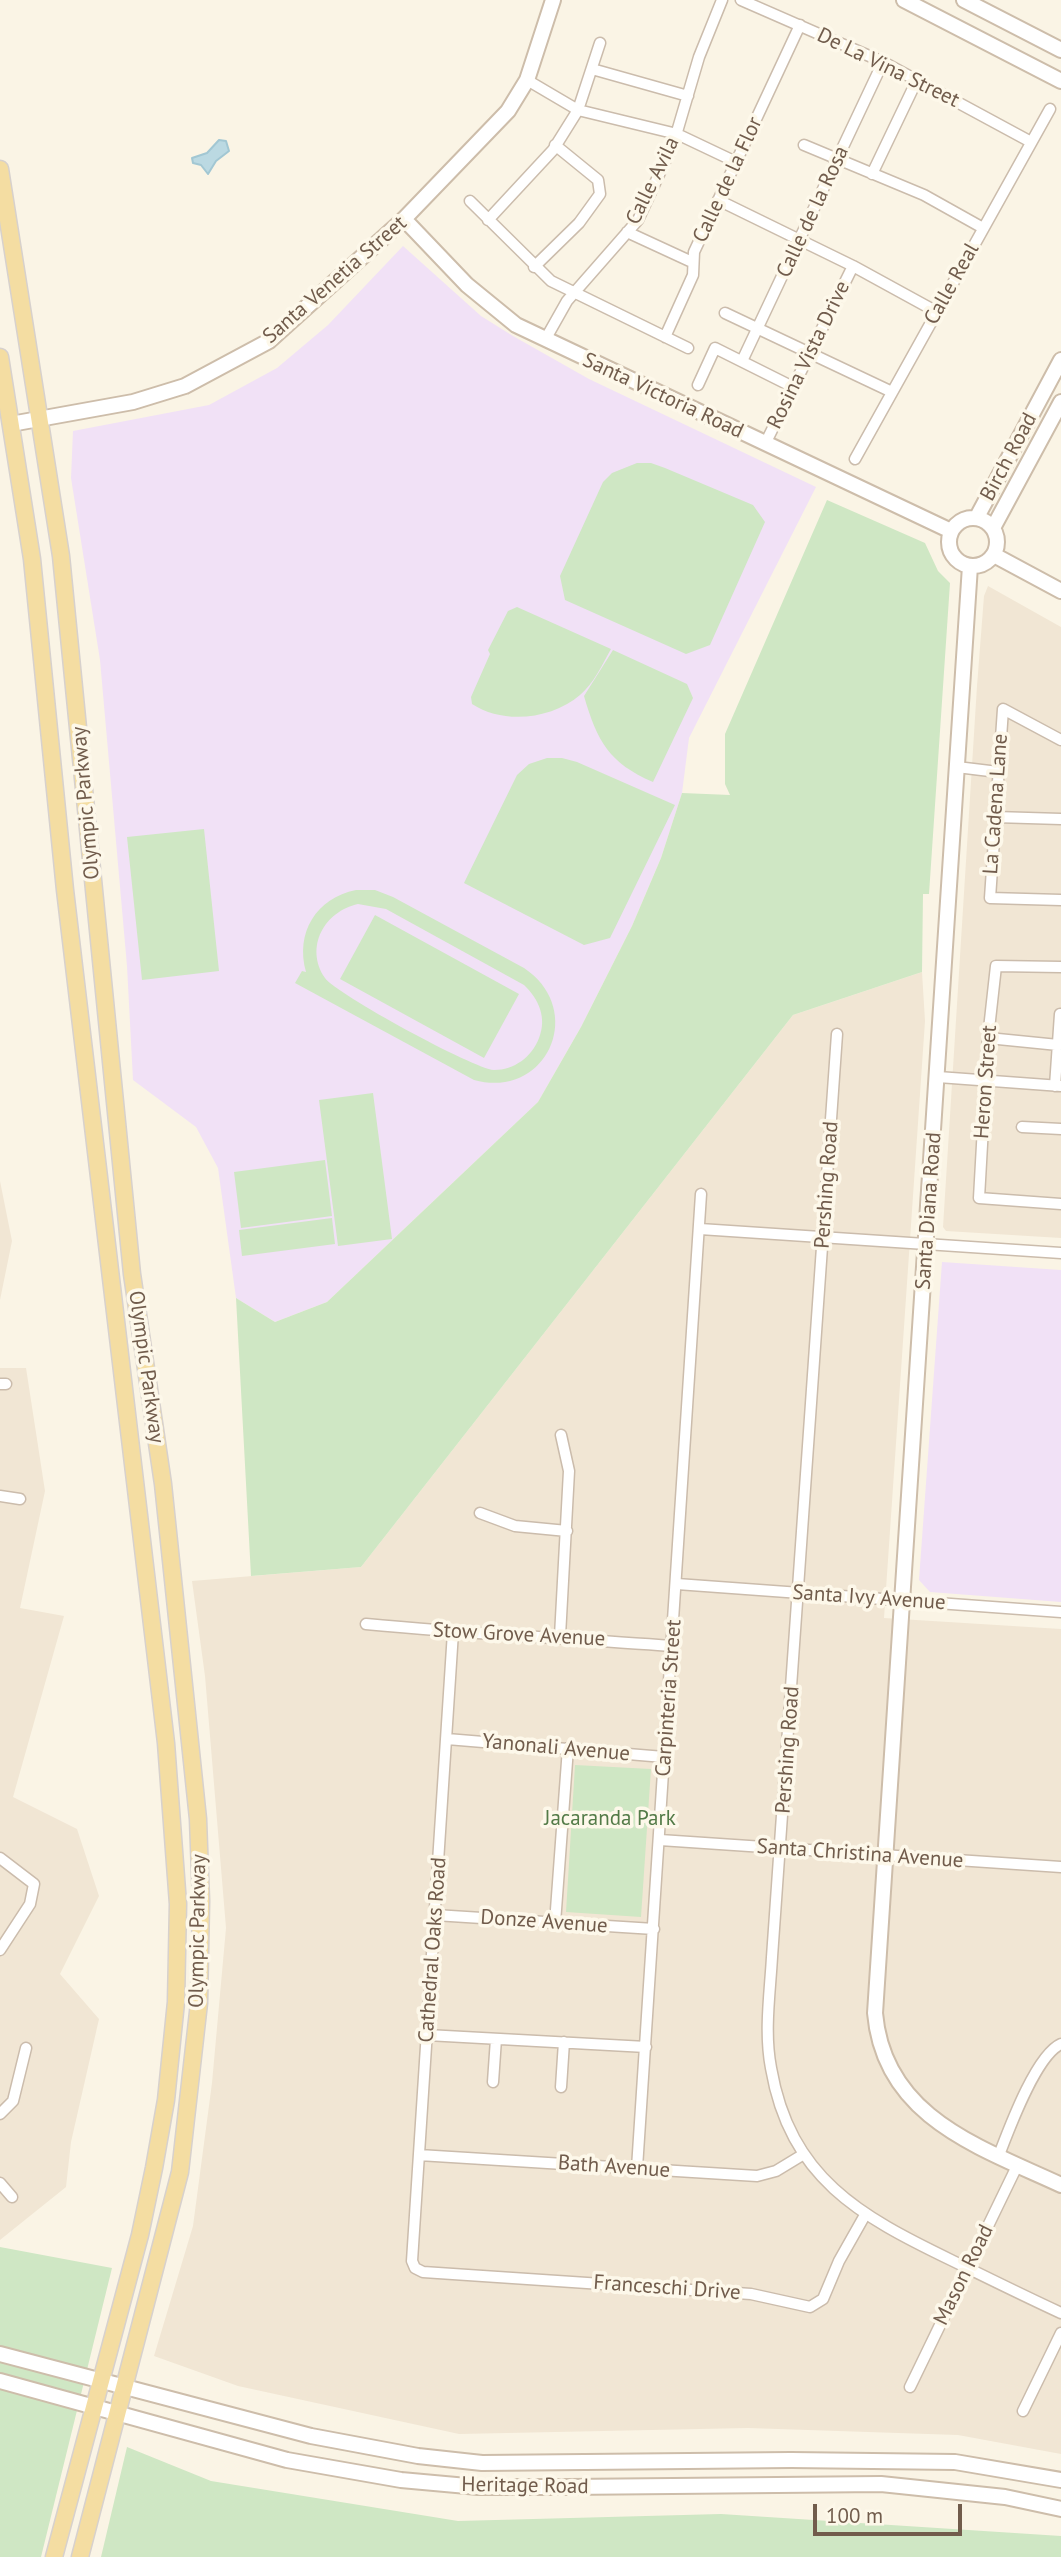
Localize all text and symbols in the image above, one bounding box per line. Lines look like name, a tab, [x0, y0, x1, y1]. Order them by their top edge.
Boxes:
street label: De La Vina Street	[813, 23, 963, 113]
street label: Calle de la Flor	[688, 113, 768, 247]
street label: Calle Avila	[621, 133, 685, 229]
street label: Calle de la Rosa	[772, 142, 854, 282]
street label: Santa Venetia Street	[258, 211, 412, 349]
street label: Calle Real	[919, 239, 985, 329]
street label: Rosina Vista Drive	[762, 277, 856, 433]
street label: Santa Victoria Road	[579, 348, 747, 444]
street label: Birch Road	[975, 409, 1043, 505]
street label: Olympic Parkway	[67, 725, 105, 881]
street label: La Cadena Lane	[979, 733, 1013, 875]
street label: Heron Street	[969, 1024, 1003, 1140]
street label: Pershing Road	[810, 1120, 844, 1250]
street label: Santa Diana Road	[911, 1131, 947, 1291]
street label: Olympic Parkway	[123, 1289, 169, 1445]
street label: Santa Ivy Avenue	[792, 1580, 946, 1616]
street label: Stow Grove Avenue	[432, 1618, 606, 1652]
street label: Carpinteria Street	[651, 1618, 687, 1778]
street label: Pershing Road	[771, 1685, 805, 1815]
street label: Yanonali Avenue	[481, 1729, 631, 1767]
park label: Jacaranda Park	[544, 1806, 676, 1832]
street label: Santa Christina Avenue	[756, 1834, 964, 1874]
street label: Olympic Parkway	[184, 1854, 212, 2008]
street label: Cathedral Oaks Road	[414, 1857, 452, 2043]
street label: Donze Avenue	[480, 1905, 608, 1939]
street label: Bath Avenue	[557, 2151, 671, 2183]
street label: Mason Road	[929, 2221, 999, 2329]
street label: Franceschi Drive	[592, 2270, 742, 2306]
street label: Heritage Road	[461, 2472, 589, 2500]
scale bar	[816, 2490, 965, 2534]
text: 100 m	[826, 2502, 883, 2529]

